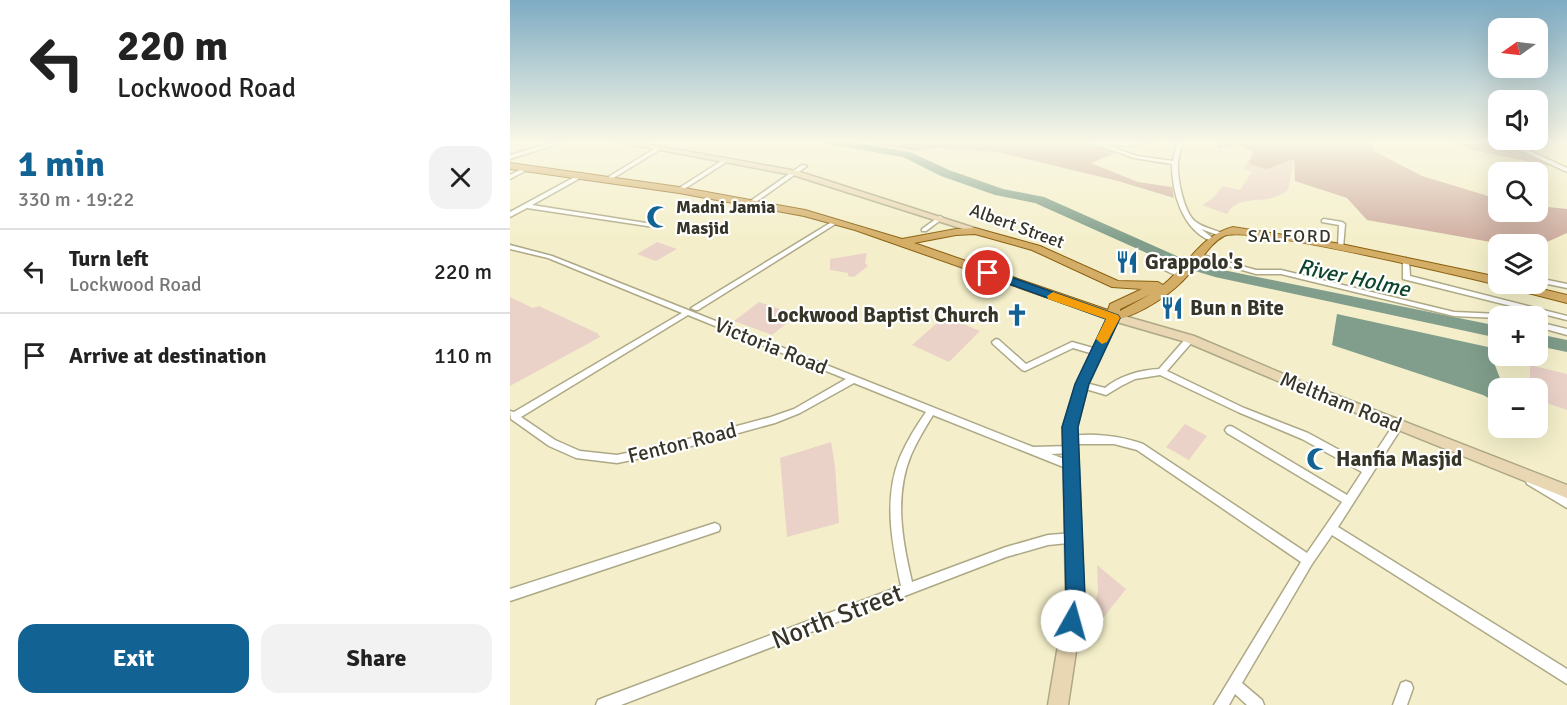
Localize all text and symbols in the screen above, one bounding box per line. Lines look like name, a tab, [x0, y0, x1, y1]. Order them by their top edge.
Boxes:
north arrow	[1488, 18, 1548, 78]
map controls	[1488, 18, 1548, 438]
text: 220 m	[117, 21, 228, 72]
icon: left	[18, 24, 96, 102]
text: Lockwood Road	[117, 72, 296, 105]
button: sound	[1488, 90, 1548, 150]
text: 1 min	[18, 142, 105, 187]
button: close	[429, 146, 492, 209]
button: search	[1488, 162, 1548, 222]
text: 330 m · 19:22	[18, 187, 134, 212]
place label: Madni Jamia Masjid	[676, 196, 776, 239]
street label: Albert Street	[967, 199, 1067, 253]
mosque icon: Madni Jamia Masjid	[645, 204, 671, 230]
district label: SALFORD	[1248, 225, 1332, 247]
button: layers	[1488, 234, 1548, 294]
text: Turn left	[69, 245, 149, 272]
pin	[962, 247, 1013, 298]
restaurant icon: Grappolo's	[1114, 249, 1140, 275]
place label: Grappolo's	[1145, 249, 1243, 275]
water label: River Holme	[1295, 252, 1413, 303]
icon: left	[18, 255, 51, 288]
icon: arrive	[971, 256, 1004, 289]
text: 220 m	[434, 258, 492, 285]
text: Lockwood Road	[69, 272, 202, 297]
restaurant icon: Bun n Bite	[1159, 295, 1185, 321]
place label: Bun n Bite	[1190, 295, 1284, 321]
place label: Lockwood Baptist Church	[767, 302, 999, 328]
church icon: Lockwood Baptist Church	[1004, 302, 1030, 328]
button: +	[1488, 306, 1548, 366]
street label: Victoria Road	[711, 312, 831, 380]
icon: arrive	[18, 339, 51, 372]
text: Arrive at destination	[69, 342, 266, 369]
text: 110 m	[434, 342, 492, 369]
street label: Meltham Road	[1276, 366, 1406, 438]
button: −	[1488, 378, 1548, 438]
street label: Fenton Road	[625, 417, 739, 469]
mosque icon: Hanfia Masjid	[1305, 446, 1331, 472]
place label: Hanfia Masjid	[1336, 446, 1462, 472]
street label: North Street	[767, 577, 908, 657]
position arrow	[1040, 589, 1104, 653]
button: Exit	[18, 624, 249, 693]
button: Share	[261, 624, 492, 693]

